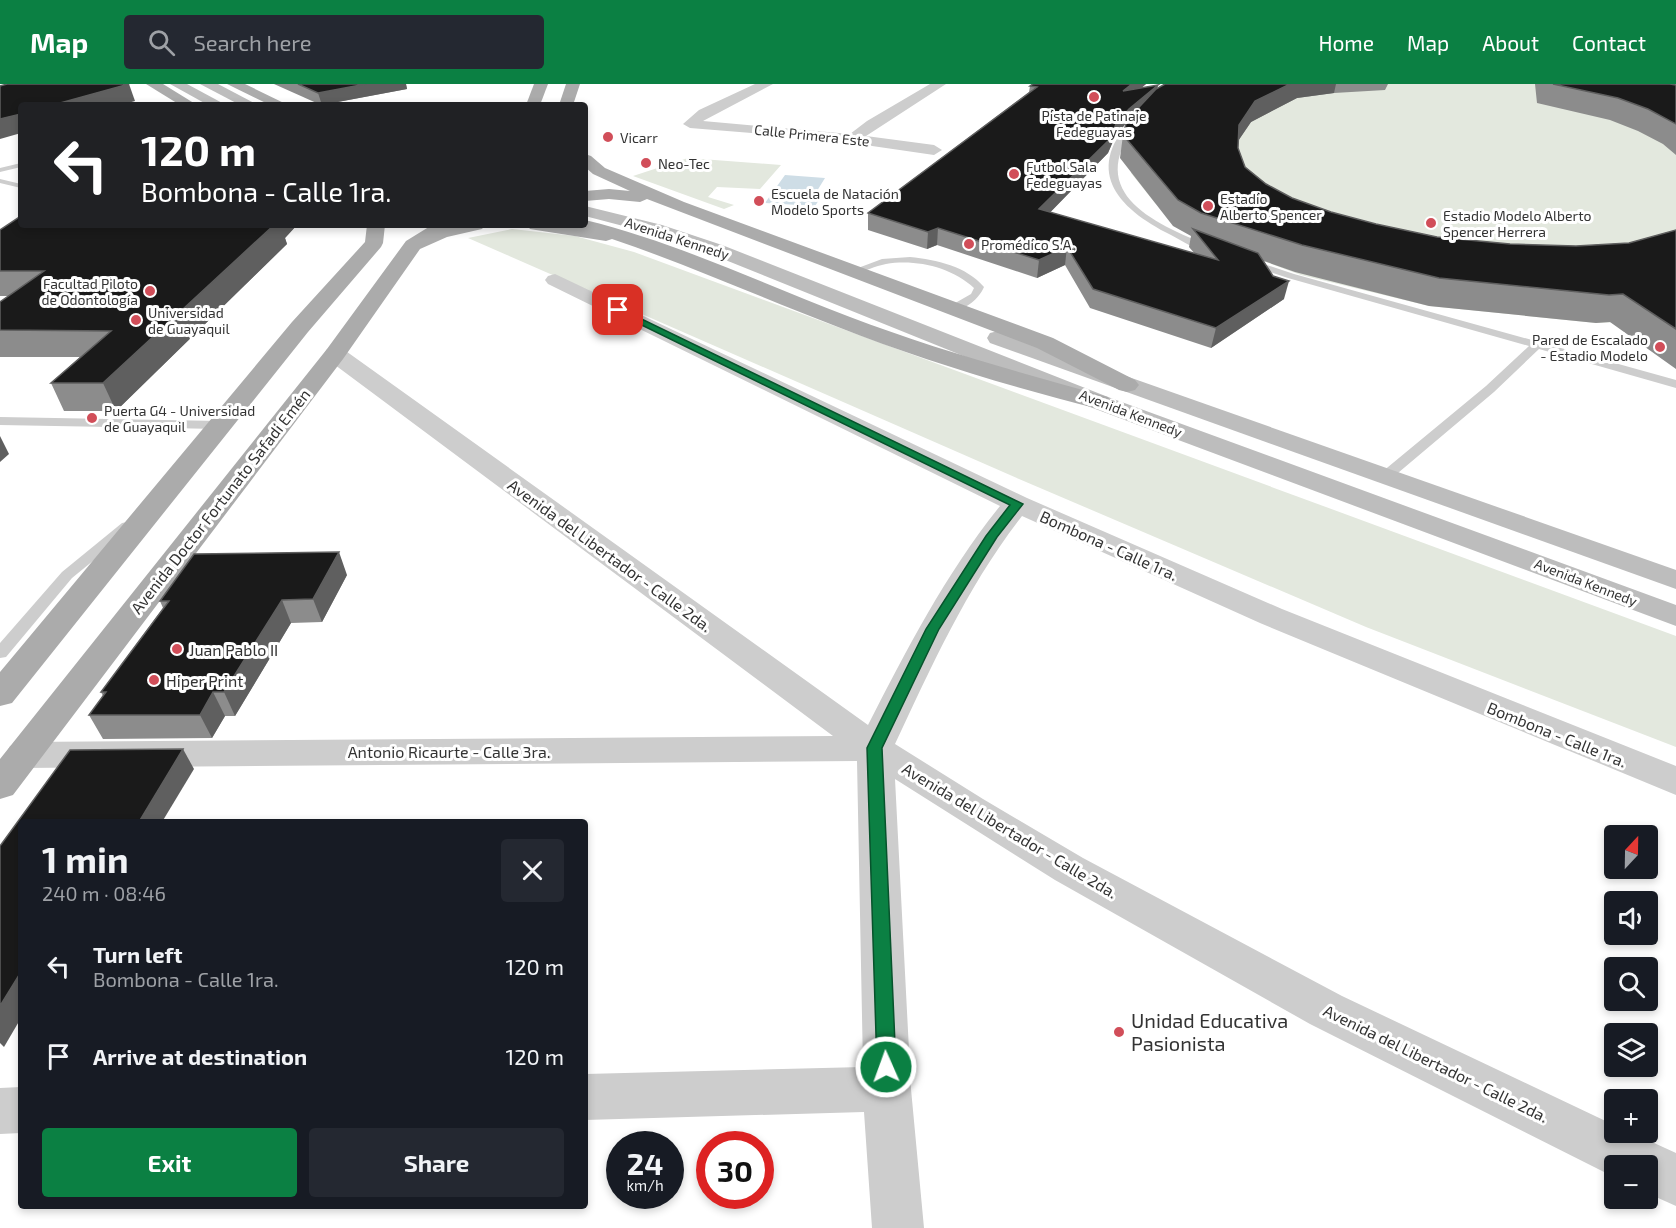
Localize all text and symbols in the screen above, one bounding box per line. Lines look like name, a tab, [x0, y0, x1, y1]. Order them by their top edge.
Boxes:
search box	[124, 15, 544, 69]
text: Map	[30, 25, 88, 59]
icon: search	[145, 26, 178, 59]
text: Search here	[193, 29, 312, 55]
text: Home	[1318, 30, 1374, 55]
text: Map	[1407, 30, 1449, 55]
text: About	[1482, 30, 1539, 55]
text: Contact	[1572, 30, 1646, 55]
marker: Pista de Patinaje Fedeguayas	[1087, 90, 1101, 104]
place label: Pista de Patinaje Fedeguayas	[1041, 107, 1147, 140]
street label: Calle Primera Este	[753, 120, 871, 150]
text: 120 m	[141, 124, 256, 174]
icon: left	[42, 126, 120, 204]
place label: Vicarr	[620, 129, 658, 146]
marker: Vicarr	[601, 130, 615, 144]
place label: Neo-Tec	[658, 155, 710, 172]
marker: Neo-Tec	[639, 156, 653, 170]
place label: Futbol Sala Fedeguayas	[1026, 158, 1102, 191]
marker: Futbol Sala Fedeguayas	[1007, 167, 1021, 181]
text: Bombona - Calle 1ra.	[141, 175, 391, 207]
place label: Escuela de Natación Modelo Sports	[771, 185, 899, 218]
place label: Estadio Alberto Spencer	[1220, 190, 1322, 223]
marker: Escuela de Natación Modelo Sports	[752, 194, 766, 208]
marker: Estadio Alberto Spencer	[1201, 199, 1215, 213]
place label: Estadio Modelo Alberto Spencer Herrera	[1443, 207, 1592, 240]
street label: Avenida Kennedy	[623, 213, 732, 263]
marker: Estadio Modelo Alberto Spencer Herrera	[1424, 216, 1438, 230]
place label: Promédico S.A.	[981, 236, 1075, 253]
marker: Promédico S.A.	[962, 237, 976, 251]
place label: Facultad Piloto de Odontología	[41, 275, 138, 308]
marker: Facultad Piloto de Odontología	[143, 284, 157, 298]
pin	[592, 284, 643, 335]
icon: arrive	[601, 293, 634, 326]
place label: Universidad de Guayaquil	[148, 304, 231, 337]
marker: Universidad de Guayaquil	[129, 313, 143, 327]
place label: Pared de Escalado - Estadio Modelo	[1532, 331, 1648, 364]
marker: Pared de Escalado - Estadio Modelo	[1653, 340, 1667, 354]
street label: Avenida Doctor Fortunato Safadi Emén	[126, 385, 314, 617]
street label: Avenida Kennedy	[1077, 386, 1185, 441]
place label: Puerta G4 - Universidad de Guayaquil	[104, 402, 255, 435]
marker: Puerta G4 - Universidad de Guayaquil	[85, 411, 99, 425]
street label: Avenida del Libertador - Calle 2da.	[504, 475, 716, 635]
street label: Bombona - Calle 1ra.	[1037, 506, 1181, 584]
street label: Avenida Kennedy	[1532, 555, 1640, 610]
place label: Juan Pablo II	[189, 640, 278, 659]
marker: Juan Pablo II	[170, 642, 184, 656]
place label: Hiper Print	[166, 671, 243, 690]
marker: Hiper Print	[147, 673, 161, 687]
street label: Bombona - Calle 1ra.	[1485, 697, 1629, 771]
street label: Antonio Ricaurte - Calle 3ra.	[348, 742, 550, 761]
street label: Avenida del Libertador - Calle 2da.	[899, 758, 1121, 902]
north arrow	[1604, 825, 1658, 879]
map controls	[1604, 825, 1658, 1209]
text: 1 min	[42, 837, 129, 880]
button: close	[501, 839, 564, 902]
text: 240 m · 08:46	[42, 881, 166, 905]
button: sound	[1604, 891, 1658, 945]
text: Turn left	[93, 941, 182, 967]
icon: left	[42, 950, 75, 983]
text: 120 m	[505, 953, 564, 979]
button: search	[1604, 957, 1658, 1011]
text: Bombona - Calle 1ra.	[93, 967, 279, 991]
street label: Avenida del Libertador - Calle 2da.	[1321, 1000, 1551, 1126]
place label: Unidad Educativa Pasionista	[1131, 1008, 1288, 1055]
button: layers	[1604, 1023, 1658, 1077]
marker: Unidad Educativa Pasionista	[1112, 1025, 1126, 1039]
position arrow	[854, 1035, 918, 1099]
icon: arrive	[42, 1040, 75, 1073]
text: Arrive at destination	[93, 1043, 307, 1069]
text: 120 m	[505, 1043, 564, 1069]
button: +	[1604, 1089, 1658, 1143]
button: Exit	[42, 1128, 297, 1197]
button: Share	[309, 1128, 564, 1197]
speed limit sign: 30	[696, 1131, 774, 1209]
text: 24	[627, 1145, 663, 1181]
button: −	[1604, 1155, 1658, 1209]
text: km/h	[626, 1176, 664, 1194]

